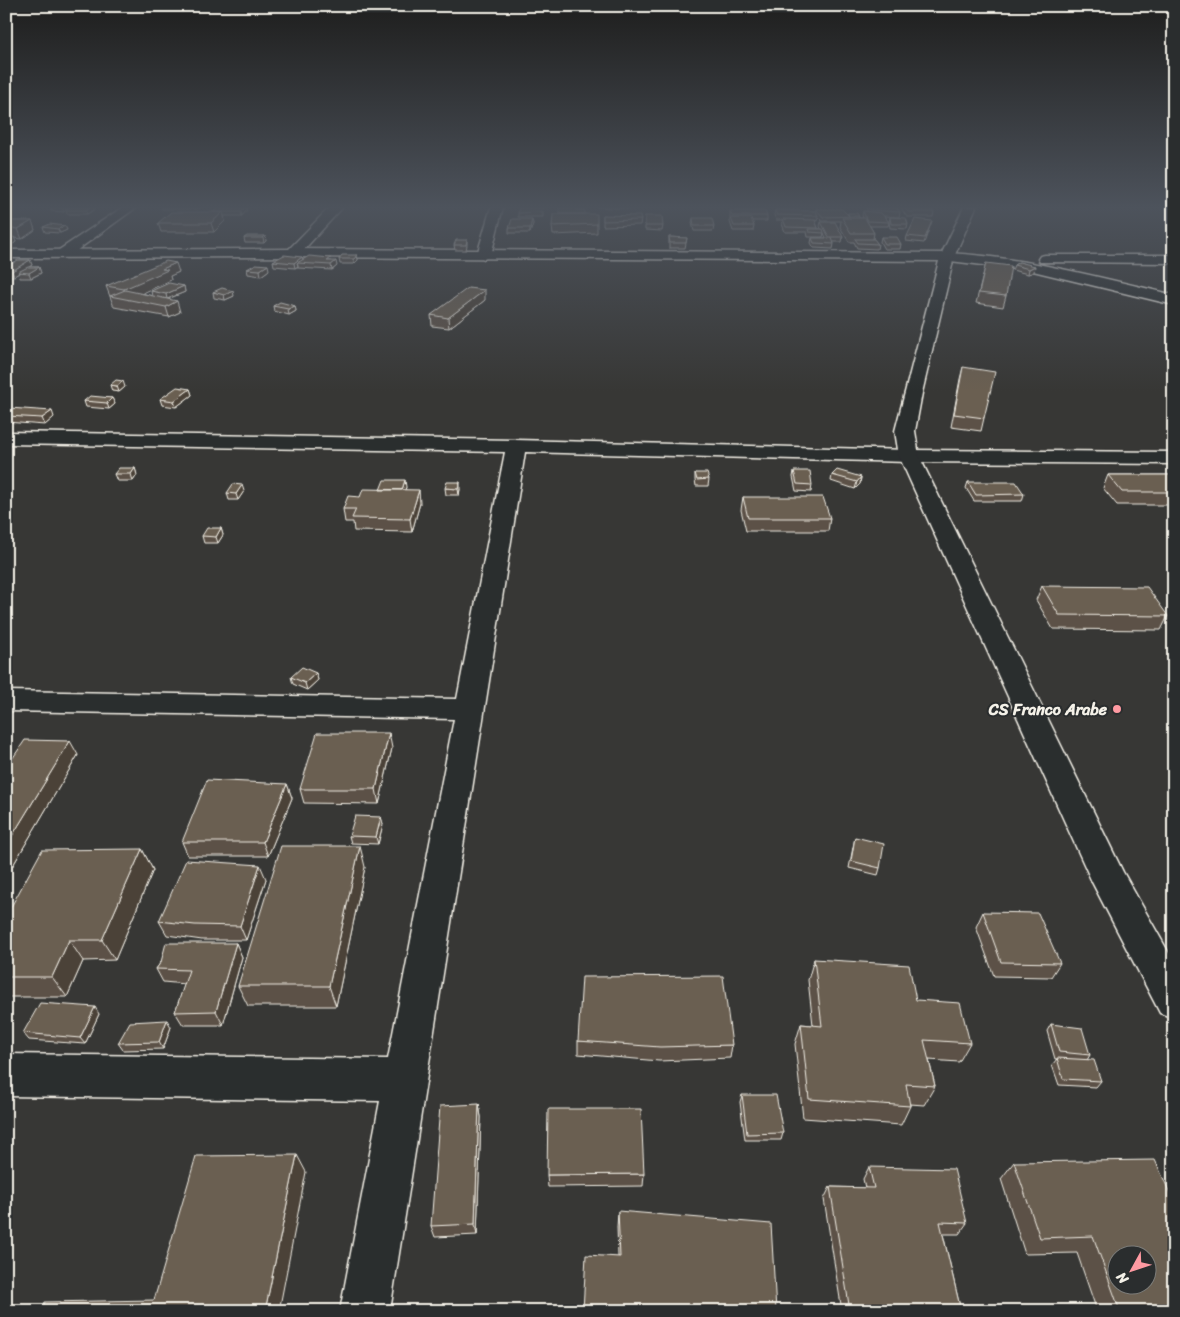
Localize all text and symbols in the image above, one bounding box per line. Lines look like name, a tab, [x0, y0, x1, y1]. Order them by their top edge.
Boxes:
place label: CS Franco Arabe	[988, 695, 1108, 724]
marker: CS Franco Arabe	[1111, 703, 1123, 715]
north arrow	[1108, 1244, 1158, 1294]
text: N	[1110, 1266, 1136, 1291]

